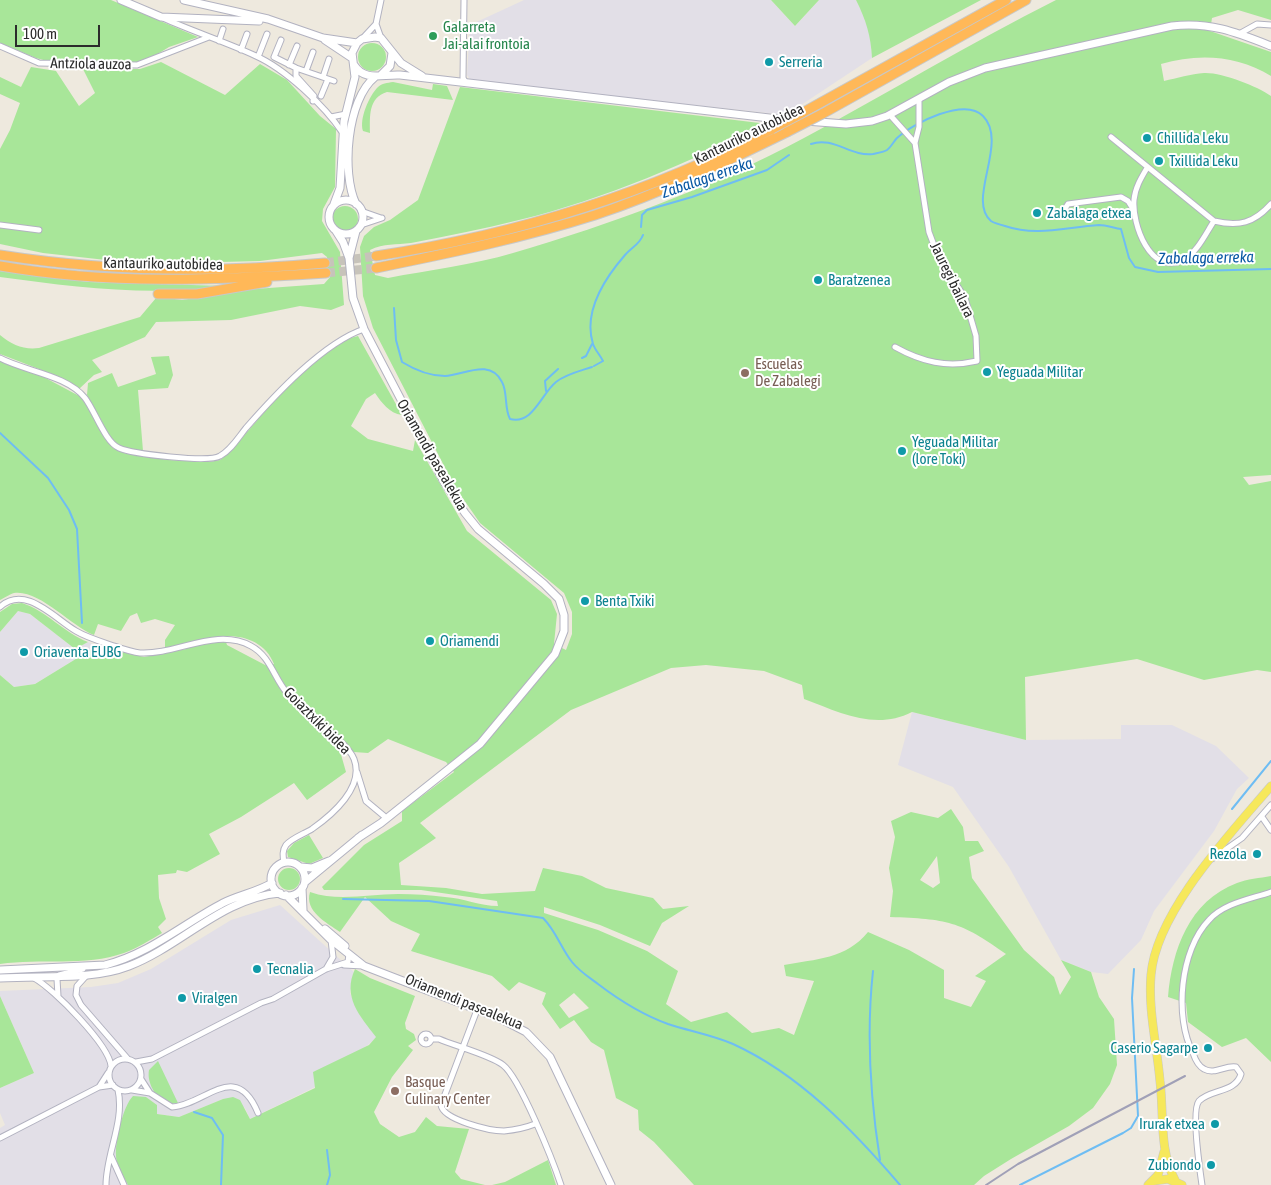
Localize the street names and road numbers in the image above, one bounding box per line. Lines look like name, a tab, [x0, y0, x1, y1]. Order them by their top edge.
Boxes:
street label: Antziola auzoa	[50, 54, 132, 74]
street label: Kantauriko autobidea	[691, 100, 807, 168]
street label: Jauregi bailara	[926, 239, 978, 321]
street label: Kantauriko autobidea	[103, 254, 223, 274]
street label: Oriamendi pasealekua	[393, 396, 471, 514]
street label: Goiaztxiki bidea	[280, 684, 354, 758]
street label: Oriamendi pasealekua	[402, 970, 526, 1034]

